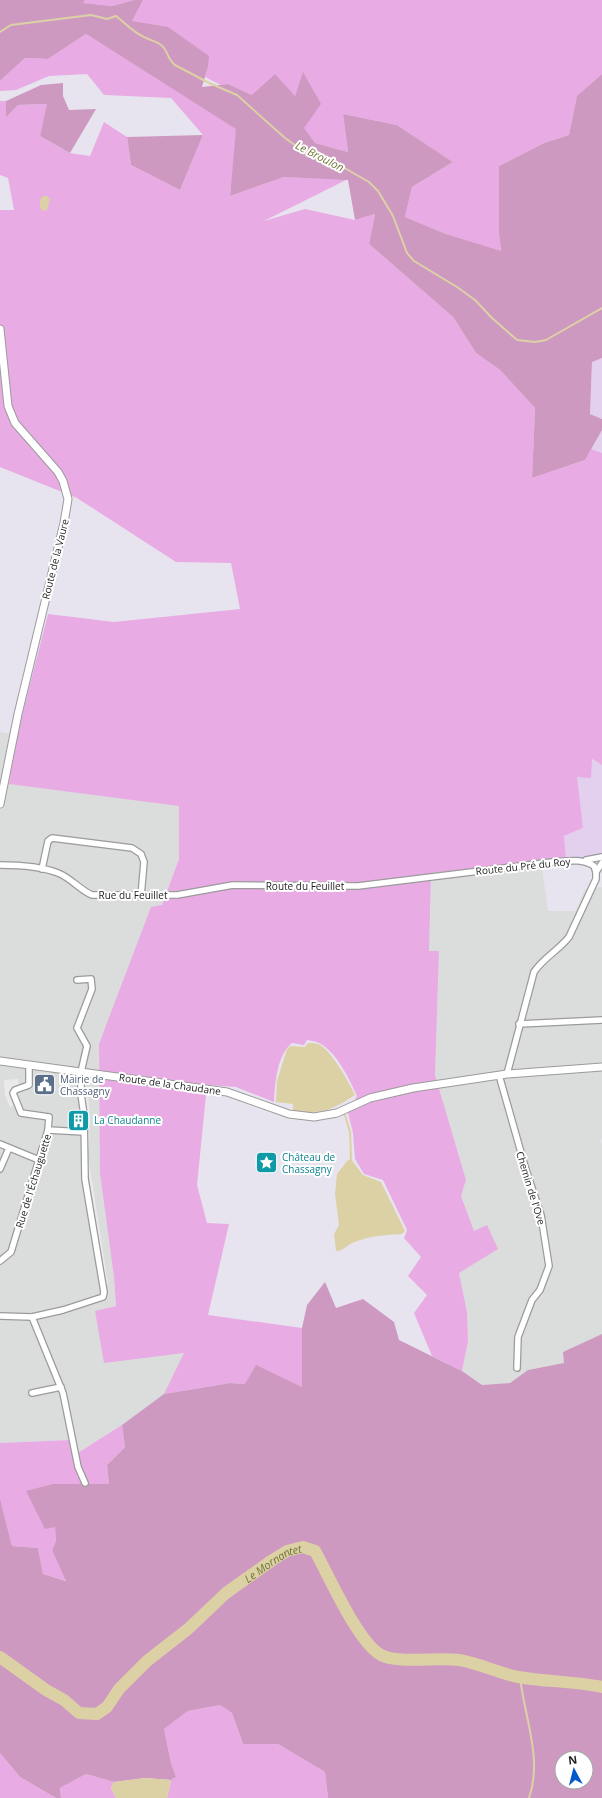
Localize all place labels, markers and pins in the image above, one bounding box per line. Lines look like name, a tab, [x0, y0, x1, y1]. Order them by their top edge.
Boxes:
public building icon: Mairie de Chassagny	[32, 1072, 58, 1098]
place label: Mairie de Chassagny	[60, 1072, 111, 1098]
building icon: La Chaudanne	[65, 1107, 91, 1133]
place label: La Chaudanne	[94, 1113, 161, 1127]
place icon: Château de Chassagny	[253, 1150, 279, 1176]
place label: Château de Chassagny	[282, 1150, 336, 1176]

